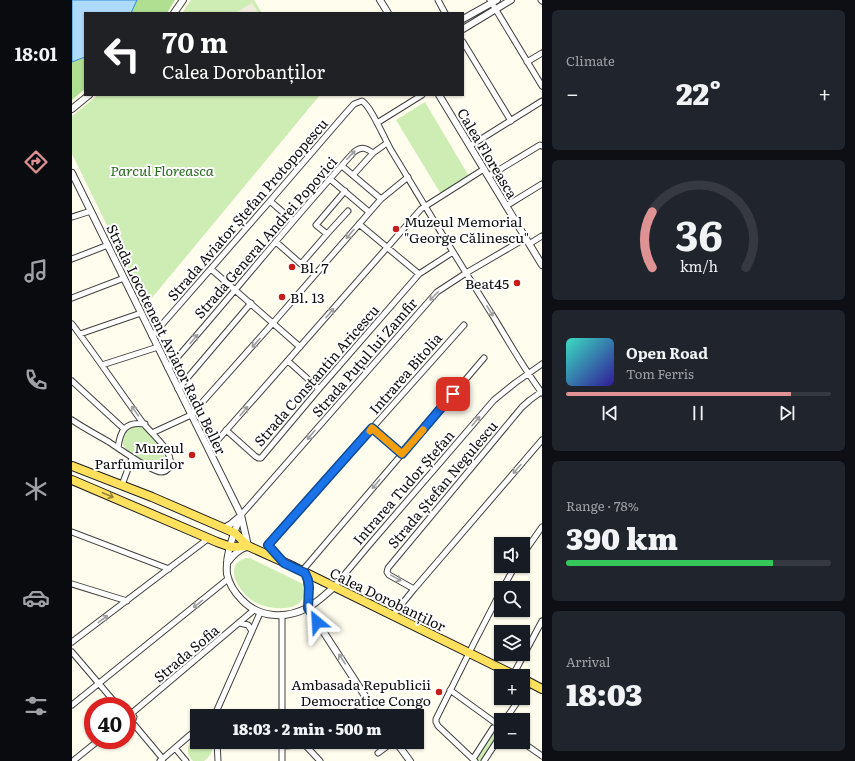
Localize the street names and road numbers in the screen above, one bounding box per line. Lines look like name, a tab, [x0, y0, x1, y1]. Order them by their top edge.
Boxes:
street label: Calea Floreasca	[453, 104, 523, 202]
street label: Strada Aviator Ștefan Protopopescu	[162, 113, 332, 305]
street label: Strada General Andrei Popovici	[189, 151, 341, 322]
street label: Strada Locotenent Aviator Radu Beller	[102, 221, 232, 458]
street label: Strada Puțul lui Zamfir	[307, 293, 422, 421]
street label: Strada Constantin Aricescu	[249, 300, 383, 450]
street label: Intrarea Bitolia	[364, 328, 446, 418]
street label: Strada Ștefan Negulescu	[383, 416, 502, 552]
street label: Intrarea Tudor Ștefan	[348, 425, 458, 549]
street label: Calea Dorobanților	[327, 562, 450, 636]
street label: Strada Sofia	[149, 619, 223, 686]

